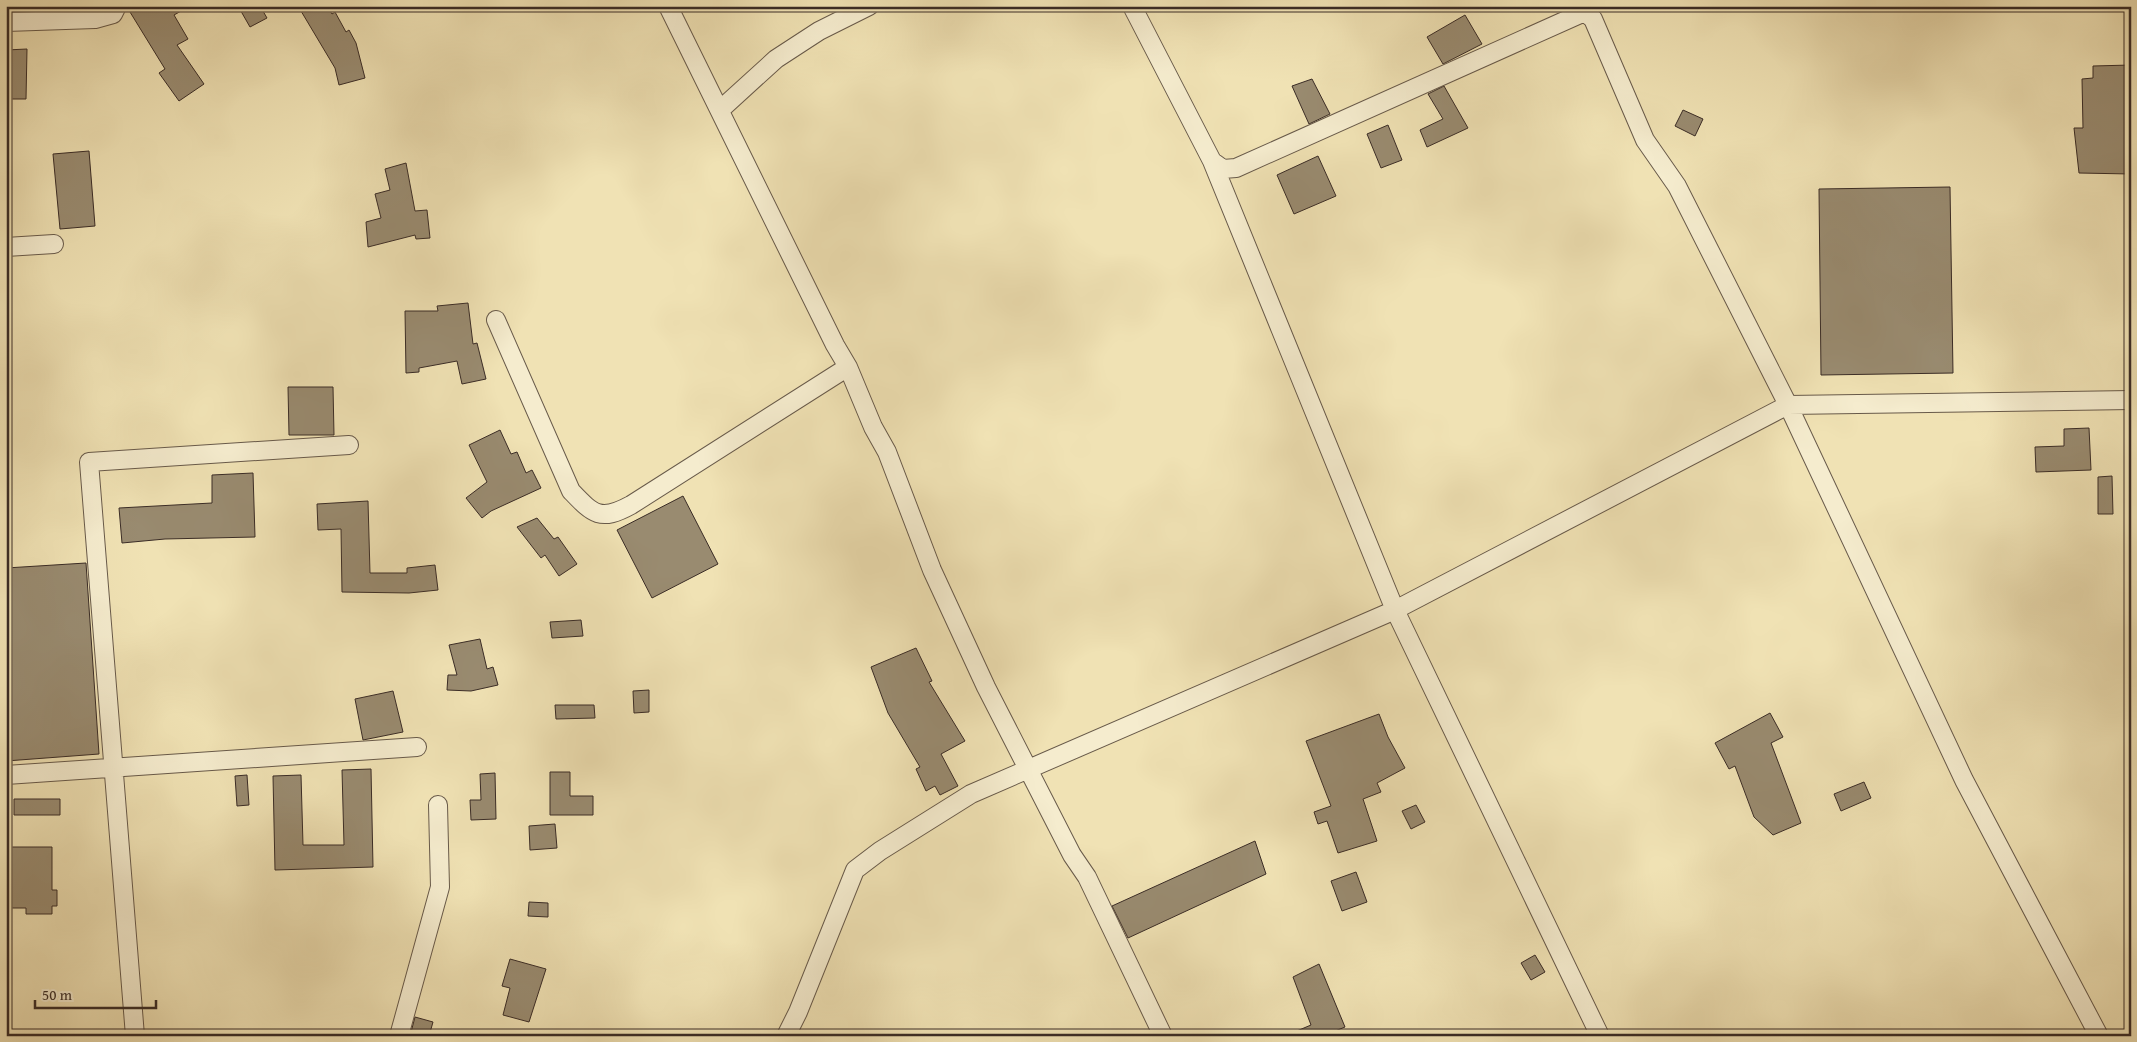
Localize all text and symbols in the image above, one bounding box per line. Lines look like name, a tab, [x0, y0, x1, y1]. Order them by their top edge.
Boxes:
scale bar	[35, 977, 156, 1009]
text: 50 m	[42, 984, 73, 1005]

